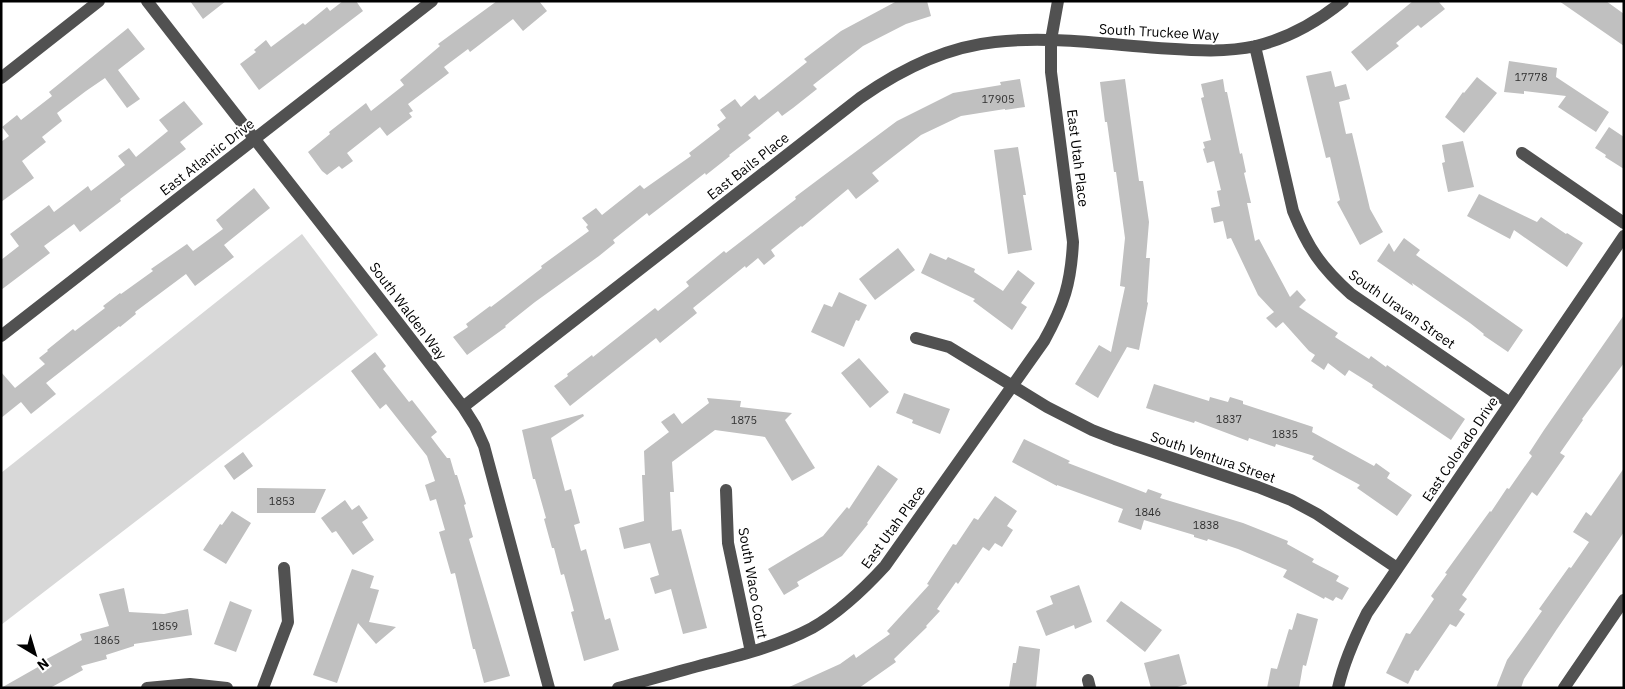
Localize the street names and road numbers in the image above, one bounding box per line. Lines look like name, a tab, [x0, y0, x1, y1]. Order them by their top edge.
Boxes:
street label: South Truckee Way	[1099, 20, 1219, 44]
street label: East Utah Place	[1063, 108, 1093, 208]
street label: East Atlantic Drive	[156, 114, 258, 199]
street label: East Bails Place	[703, 128, 793, 204]
street label: South Walden Way	[365, 259, 451, 363]
street label: South Uravan Street	[1345, 266, 1459, 353]
street label: East Colorado Drive	[1418, 393, 1502, 505]
street label: South Ventura Street	[1148, 427, 1278, 487]
street label: East Utah Place	[857, 482, 929, 572]
street label: South Waco Court	[734, 526, 772, 640]

